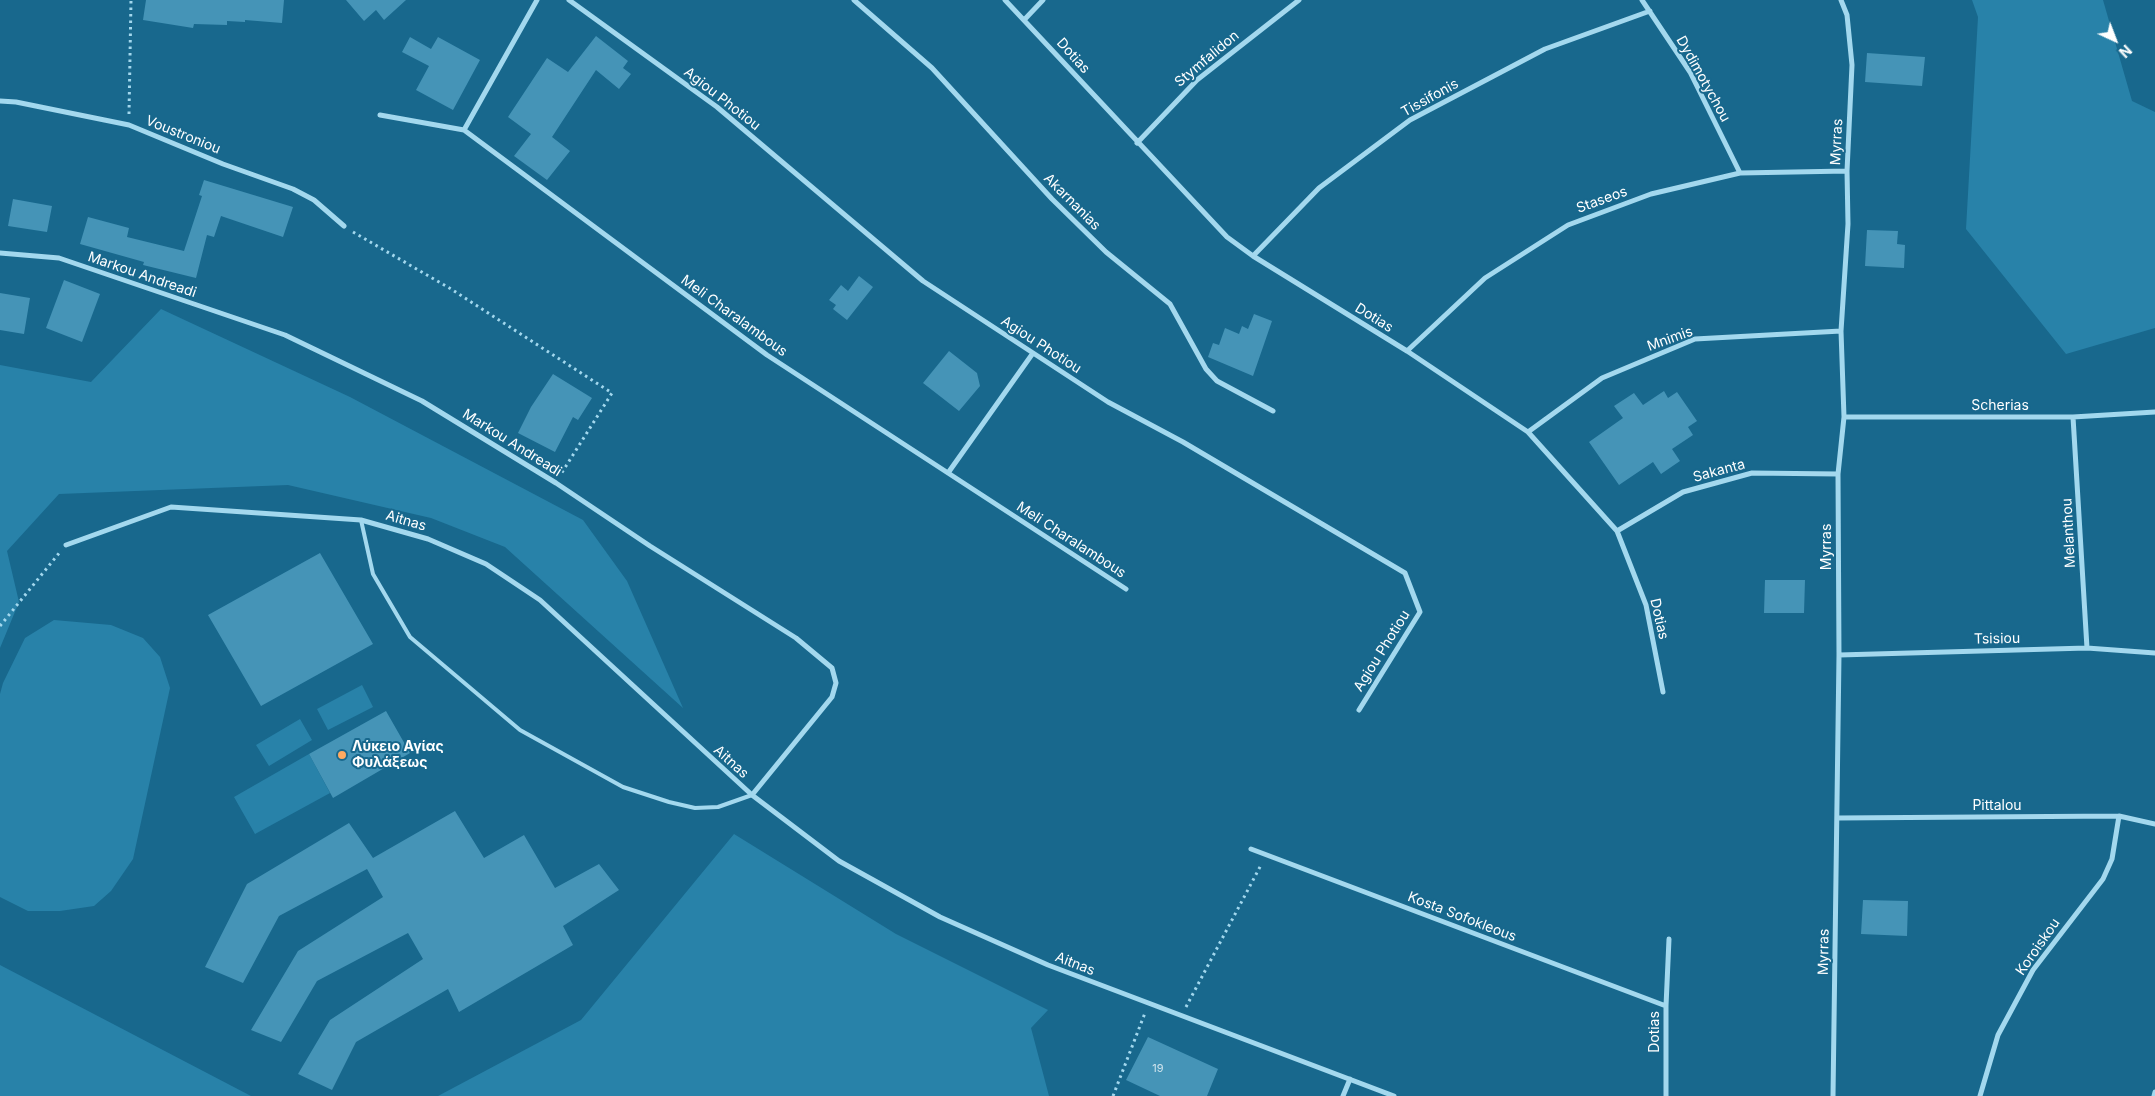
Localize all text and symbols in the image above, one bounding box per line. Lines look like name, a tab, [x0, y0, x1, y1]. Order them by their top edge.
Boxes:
north arrow	[2090, 15, 2140, 65]
street label: Stymfalidon	[1171, 27, 1243, 91]
street label: Dydimotychou	[1672, 33, 1734, 125]
street label: Dotias	[1053, 35, 1093, 77]
text: N	[2116, 41, 2135, 61]
street label: Agiou Photiou	[680, 64, 764, 134]
street label: Tissifonis	[1398, 75, 1462, 121]
street label: Voustroniou	[143, 112, 223, 158]
street label: Myrras	[1827, 118, 1847, 166]
street label: Akarnanias	[1040, 170, 1104, 234]
street label: Staseos	[1574, 183, 1630, 217]
street label: Markou Andreadi	[86, 249, 198, 301]
street label: Meli Charalambous	[678, 272, 790, 360]
street label: Dotias	[1352, 300, 1396, 336]
street label: Agiou Photiou	[998, 313, 1084, 377]
street label: Mnimis	[1645, 323, 1695, 355]
street label: Scherias	[1971, 398, 2029, 414]
street label: Markou Andreadi	[459, 406, 565, 480]
street label: Sakanta	[1691, 456, 1747, 486]
street label: Meli Charalambous	[1013, 498, 1129, 582]
street label: Melanthou	[2059, 498, 2079, 568]
street label: Aitnas	[384, 507, 428, 535]
street label: Myrras	[1819, 524, 1835, 570]
street label: Dotias	[1646, 597, 1672, 641]
street label: Agiou Photiou	[1350, 607, 1414, 695]
street label: Tsisiou	[1974, 630, 2020, 648]
place label: Λύκειο Αγίας Φυλάξεως	[352, 739, 444, 772]
street label: Aitnas	[710, 742, 752, 782]
marker: Λύκειο Αγίας Φυλάξεως	[336, 749, 348, 761]
street label: Pittalou	[1972, 798, 2022, 814]
street label: Kosta Sofokleous	[1405, 889, 1519, 945]
street label: Koroiskou	[2012, 915, 2064, 979]
street label: Myrras	[1815, 929, 1833, 975]
street label: Aitnas	[1053, 949, 1097, 979]
street label: Dotias	[1647, 1011, 1663, 1053]
house number: 19	[1152, 1062, 1164, 1076]

